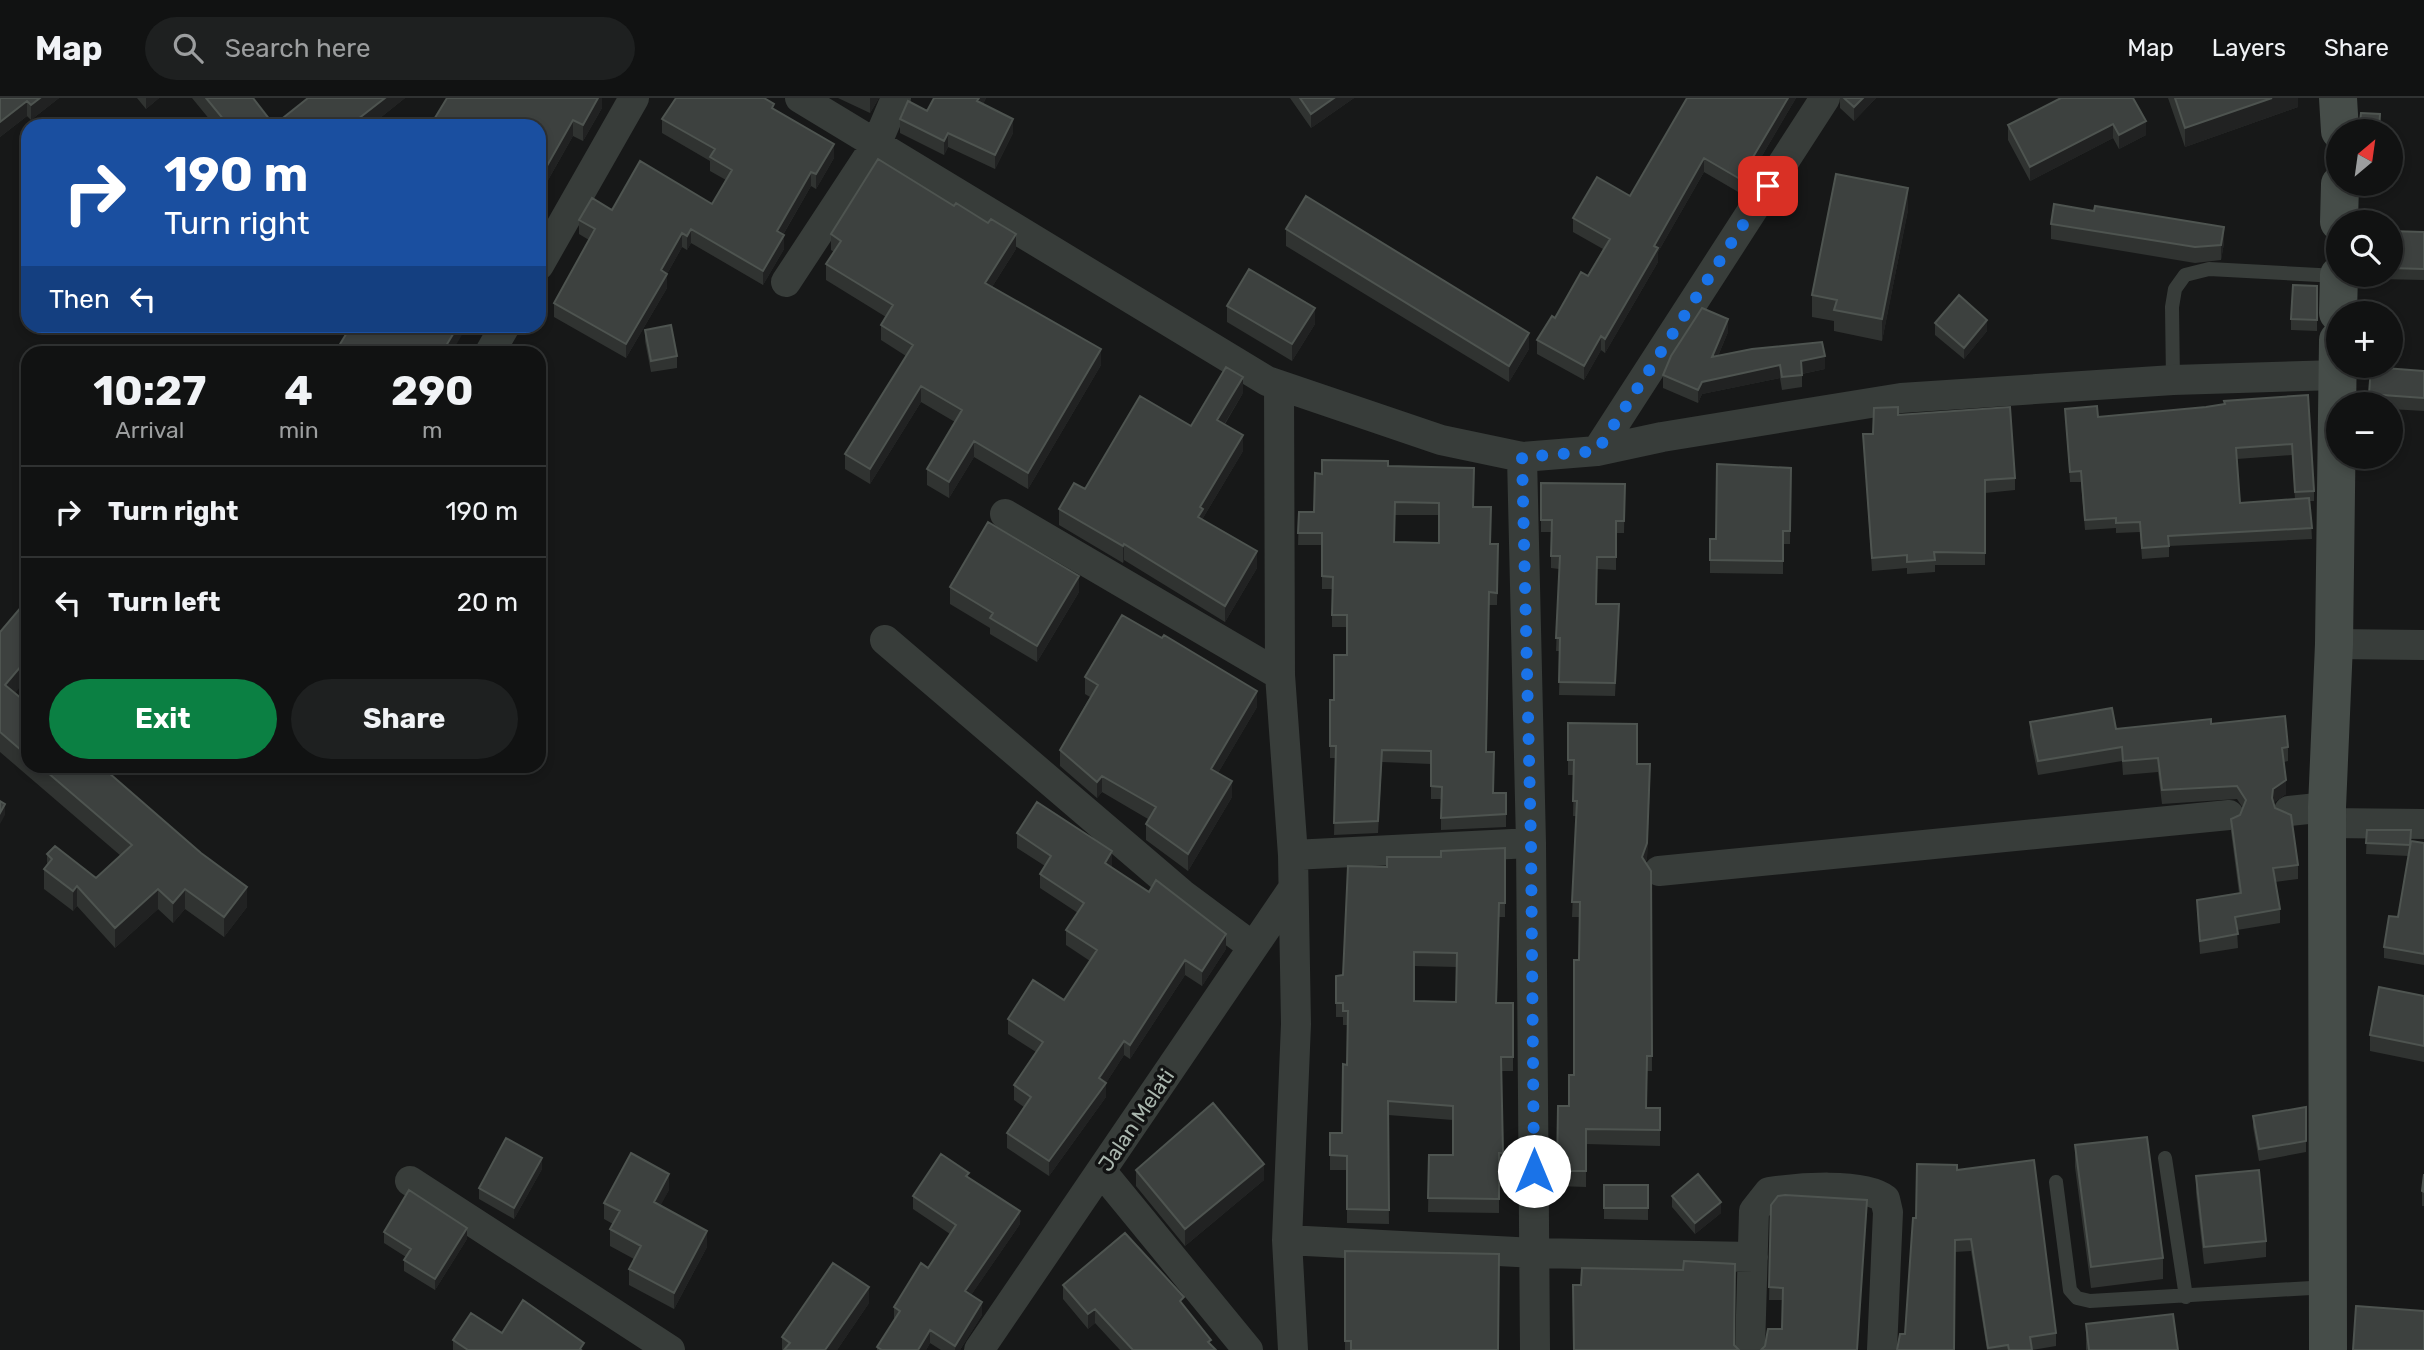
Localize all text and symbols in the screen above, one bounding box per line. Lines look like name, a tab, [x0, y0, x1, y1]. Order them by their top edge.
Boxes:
search box	[145, 17, 635, 80]
text: Map	[35, 29, 103, 68]
icon: search	[169, 29, 207, 67]
text: Search here	[225, 33, 370, 64]
text: Map	[2127, 34, 2174, 62]
text: Layers	[2212, 34, 2286, 62]
text: Share	[2324, 34, 2389, 62]
north arrow	[2326, 119, 2403, 196]
map controls	[2326, 119, 2403, 469]
text: 190 m	[164, 145, 308, 203]
icon: right	[49, 147, 140, 238]
pin	[1738, 156, 1798, 216]
icon: arrive	[1749, 167, 1787, 205]
text: Turn right	[164, 204, 309, 242]
button: search	[2326, 210, 2403, 287]
icon: left	[124, 280, 162, 318]
text: Then	[49, 284, 110, 315]
button: +	[2326, 301, 2403, 378]
text: 10:27	[93, 366, 206, 416]
text: 4	[284, 366, 313, 416]
text: 290	[391, 366, 474, 416]
button: −	[2326, 392, 2403, 469]
text: Arrival	[115, 416, 184, 444]
text: min	[279, 416, 319, 444]
text: m	[422, 416, 443, 444]
icon: right	[49, 493, 87, 531]
text: Turn right	[108, 496, 238, 527]
text: 190 m	[445, 496, 518, 527]
icon: left	[49, 584, 87, 622]
text: Turn left	[108, 587, 220, 618]
text: 20 m	[457, 587, 518, 618]
button: Exit	[49, 679, 277, 759]
button: Share	[291, 679, 518, 759]
street label: Jalan Melati	[1093, 1064, 1179, 1176]
position arrow	[1497, 1134, 1571, 1208]

